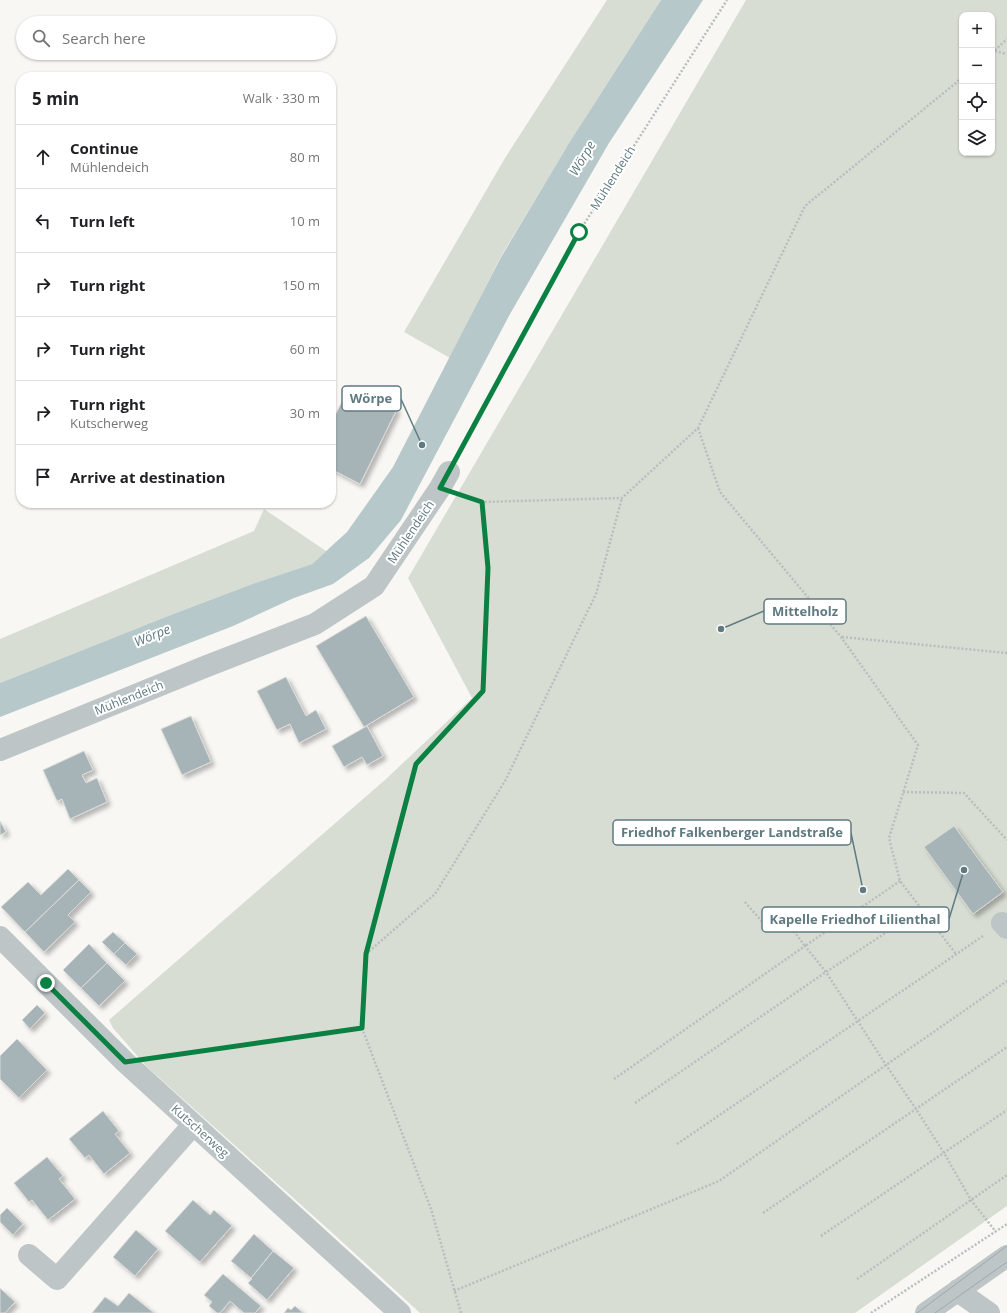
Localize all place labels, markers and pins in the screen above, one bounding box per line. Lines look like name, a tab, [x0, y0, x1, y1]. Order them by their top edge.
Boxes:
callout: Wörpe	[342, 386, 401, 411]
callout: Mittelholz	[764, 599, 846, 624]
callout: Friedhof Falkenberger Landstraße	[613, 820, 851, 845]
callout: Kapelle Friedhof Lilienthal	[762, 907, 949, 932]

